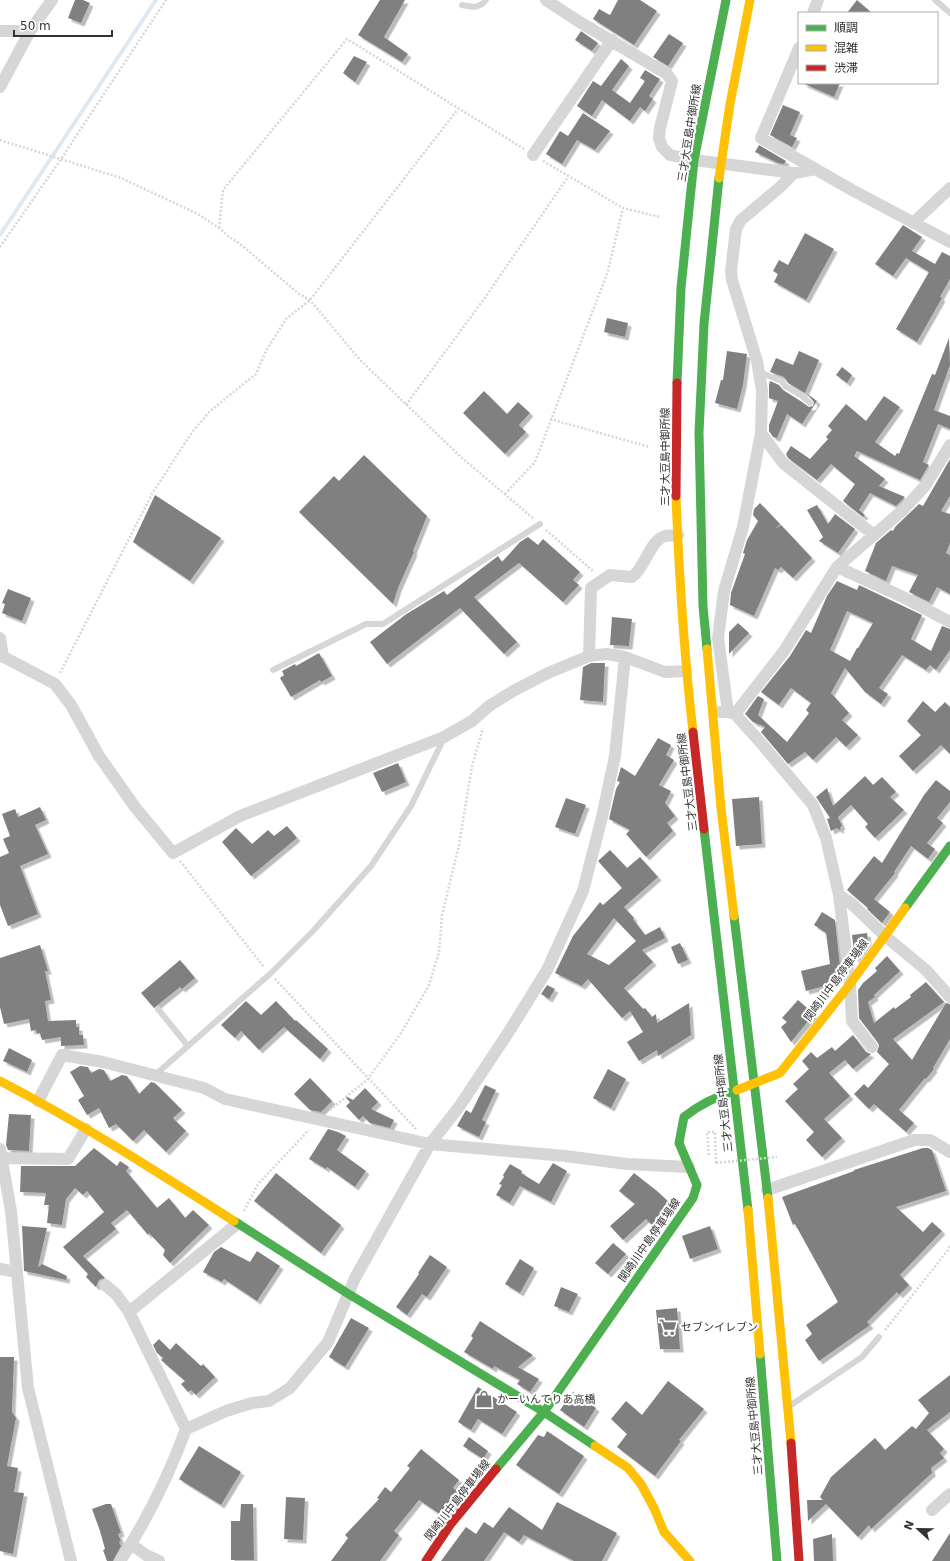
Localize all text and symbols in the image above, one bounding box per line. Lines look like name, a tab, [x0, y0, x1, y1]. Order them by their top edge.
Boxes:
scale bar	[14, 12, 112, 38]
legend	[798, 12, 938, 84]
text: 50 m	[20, 19, 51, 33]
text: 順調	[834, 21, 858, 35]
text: 混雑	[834, 41, 858, 55]
text: 渋滞	[834, 61, 858, 75]
street label: 三才大豆島中御所線	[675, 83, 704, 183]
street label: 三才大豆島中御所線	[659, 408, 672, 507]
street label: 三才大豆島中御所線	[675, 732, 700, 832]
street label: 関崎川中島停車場線	[801, 937, 871, 1024]
street label: 三才大豆島中御所線	[712, 1053, 735, 1153]
street label: 関崎川中島停車場線	[616, 1196, 683, 1285]
supermarket icon: セブンイレブン	[658, 1317, 678, 1337]
place label: セブンイレブン	[681, 1321, 758, 1334]
street label: 三才大豆島中御所線	[744, 1376, 765, 1476]
shop icon: かーいんてりあ高橋	[474, 1389, 494, 1409]
place label: かーいんてりあ高橋	[497, 1393, 595, 1406]
street label: 関崎川中島停車場線	[422, 1457, 493, 1543]
north arrow	[898, 1509, 938, 1549]
text: N	[901, 1519, 917, 1532]

